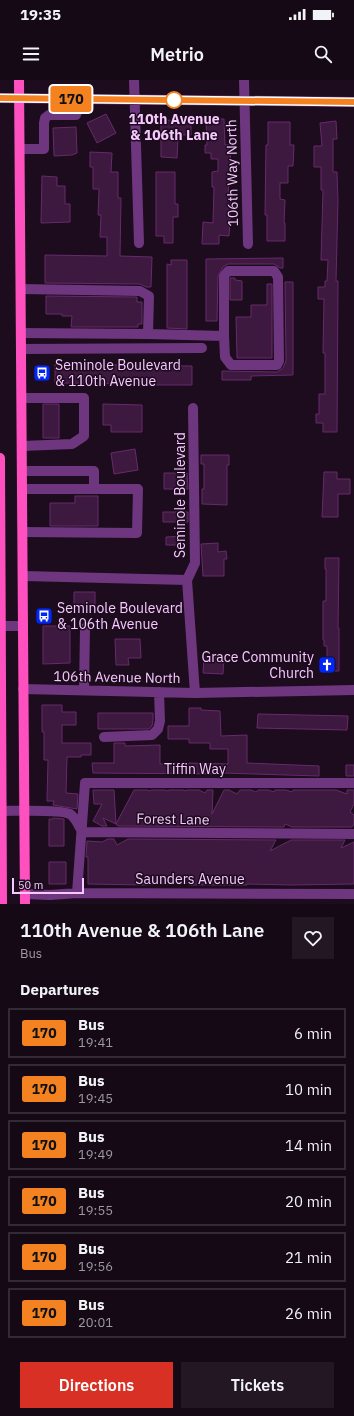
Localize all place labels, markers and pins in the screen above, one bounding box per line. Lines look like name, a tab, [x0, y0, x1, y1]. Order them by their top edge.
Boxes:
marker: 110th Avenue & 106th Lane	[165, 91, 183, 109]
place label: 110th Avenue & 106th Lane	[128, 110, 220, 144]
place label: Seminole Boulevard & 110th Avenue	[55, 356, 181, 390]
bus stop icon: Seminole Boulevard & 110th Avenue	[32, 363, 52, 383]
place label: Seminole Boulevard & 106th Avenue	[57, 599, 183, 633]
bus stop icon: Seminole Boulevard & 106th Avenue	[34, 606, 54, 626]
place label: Grace Community Church	[201, 648, 314, 682]
church icon: Grace Community Church	[317, 655, 337, 675]

